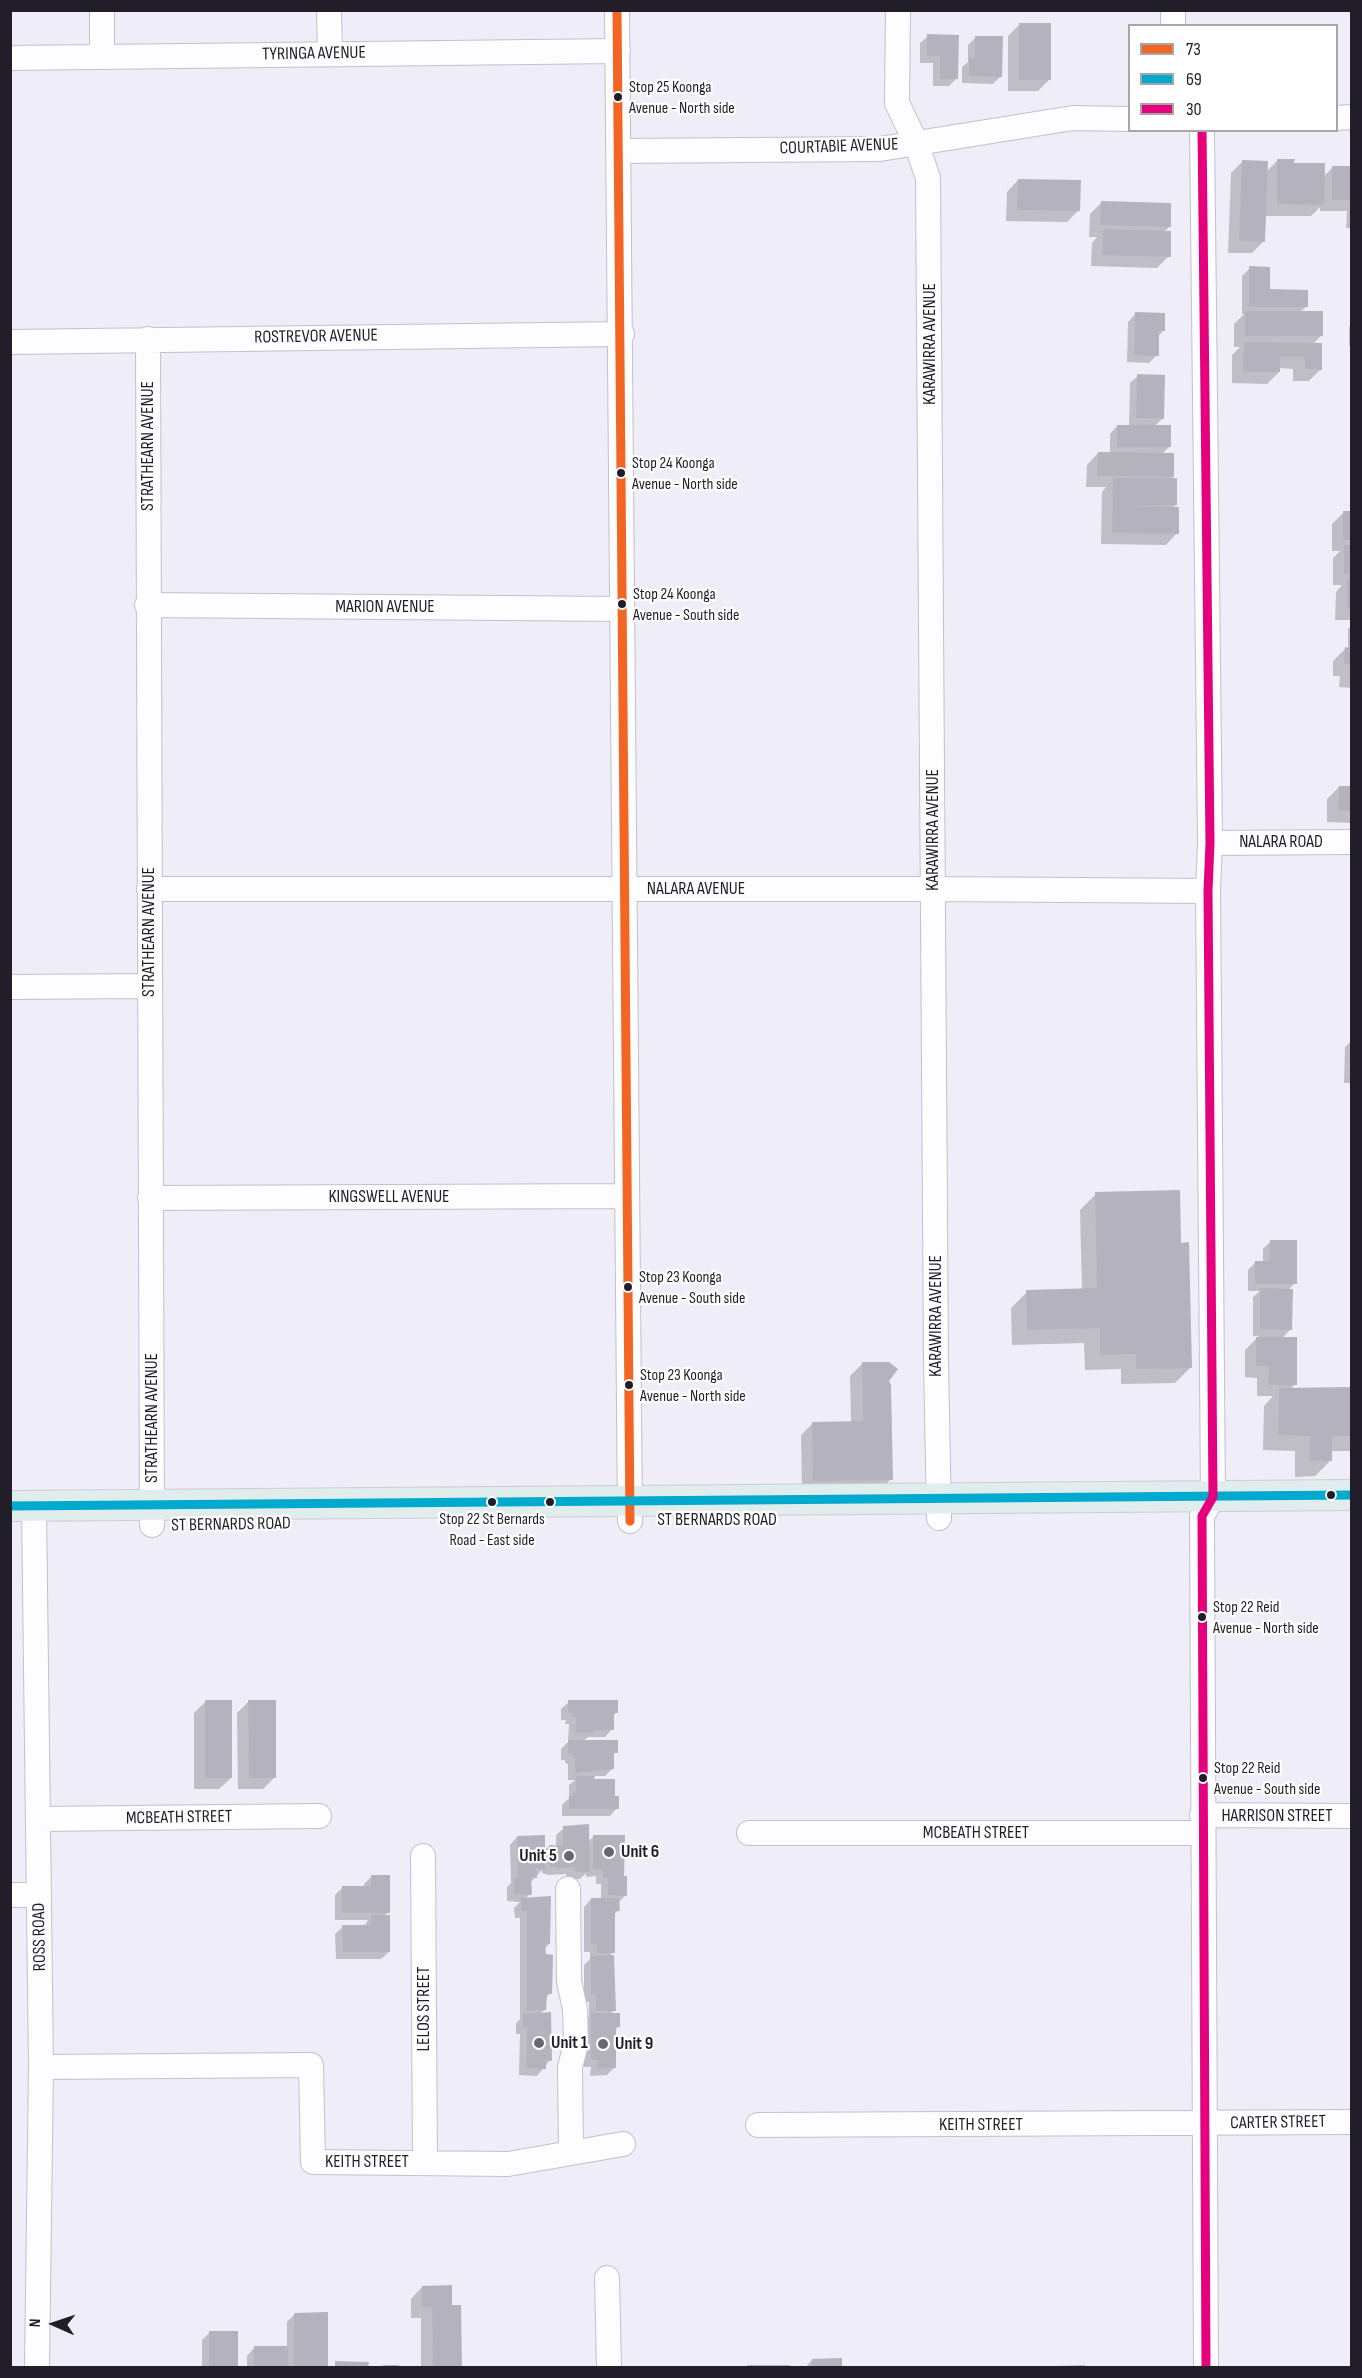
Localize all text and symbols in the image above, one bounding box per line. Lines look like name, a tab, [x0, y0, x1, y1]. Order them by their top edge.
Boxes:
legend	[1128, 24, 1338, 132]
text: 73	[1186, 39, 1201, 60]
street label: TYRINGA AVENUE	[262, 42, 366, 66]
text: 69	[1186, 69, 1202, 90]
place label: Stop 25 Koonga Avenue - North side	[629, 78, 735, 116]
marker: Stop 25 Koonga Avenue - North side	[612, 91, 624, 103]
text: 30	[1186, 99, 1202, 120]
street label: COURTABIE AVENUE	[779, 134, 899, 160]
street label: KARAWIRRA AVENUE	[919, 283, 941, 405]
street label: ROSTREVOR AVENUE	[254, 325, 378, 349]
street label: STRATHEARN AVENUE	[137, 381, 159, 511]
place label: Stop 24 Koonga Avenue - North side	[632, 454, 738, 492]
marker: Stop 24 Koonga Avenue - North side	[615, 467, 627, 479]
place label: Stop 24 Koonga Avenue - South side	[633, 585, 739, 623]
street label: MARION AVENUE	[335, 596, 435, 618]
marker: Stop 24 Koonga Avenue - South side	[616, 598, 628, 610]
street label: KARAWIRRA AVENUE	[922, 769, 944, 891]
street label: NALARA ROAD	[1239, 831, 1323, 853]
street label: STRATHEARN AVENUE	[138, 867, 160, 997]
street label: NALARA AVENUE	[647, 878, 745, 900]
street label: KINGSWELL AVENUE	[328, 1186, 450, 1208]
street label: KARAWIRRA AVENUE	[925, 1255, 947, 1377]
place label: Stop 23 Koonga Avenue - South side	[639, 1268, 745, 1306]
marker: Stop 23 Koonga Avenue - South side	[622, 1281, 634, 1293]
street label: STRATHEARN AVENUE	[141, 1353, 163, 1483]
place label: Stop 23 Koonga Avenue - North side	[640, 1366, 746, 1404]
marker: Stop 23 Koonga Avenue - North side	[623, 1379, 635, 1391]
unlabelled marker	[1325, 1489, 1337, 1501]
marker: Stop 22 St Bernards Road - East side	[486, 1496, 498, 1508]
unlabelled marker	[544, 1496, 556, 1508]
street label: ST BERNARDS ROAD	[657, 1509, 777, 1531]
place label: Stop 22 St Bernards Road - East side	[439, 1510, 545, 1548]
street label: ST BERNARDS ROAD	[171, 1513, 291, 1537]
place label: Stop 22 Reid Avenue - North side	[1213, 1598, 1319, 1636]
marker: Stop 22 Reid Avenue - North side	[1196, 1611, 1208, 1623]
place label: Stop 22 Reid Avenue - South side	[1214, 1759, 1320, 1797]
marker: Stop 22 Reid Avenue - South side	[1197, 1772, 1209, 1784]
street label: HARRISON STREET	[1221, 1805, 1333, 1827]
street label: MCBEATH STREET	[126, 1806, 232, 1830]
street label: MCBEATH STREET	[923, 1822, 1029, 1844]
place label: Unit 6	[621, 1841, 659, 1863]
place label: Unit 5	[519, 1845, 557, 1867]
marker: Unit 6	[602, 1845, 616, 1859]
marker: Unit 5	[562, 1849, 576, 1863]
street label: ROSS ROAD	[29, 1903, 51, 1971]
street label: LELOS STREET	[413, 1966, 435, 2052]
place label: Unit 1	[551, 2032, 588, 2054]
place label: Unit 9	[615, 2033, 653, 2055]
marker: Unit 1	[532, 2036, 546, 2050]
marker: Unit 9	[596, 2037, 610, 2051]
street label: CARTER STREET	[1230, 2111, 1326, 2135]
street label: KEITH STREET	[939, 2114, 1023, 2136]
street label: KEITH STREET	[325, 2151, 409, 2173]
north arrow	[24, 2294, 84, 2354]
text: N	[26, 2318, 45, 2328]

